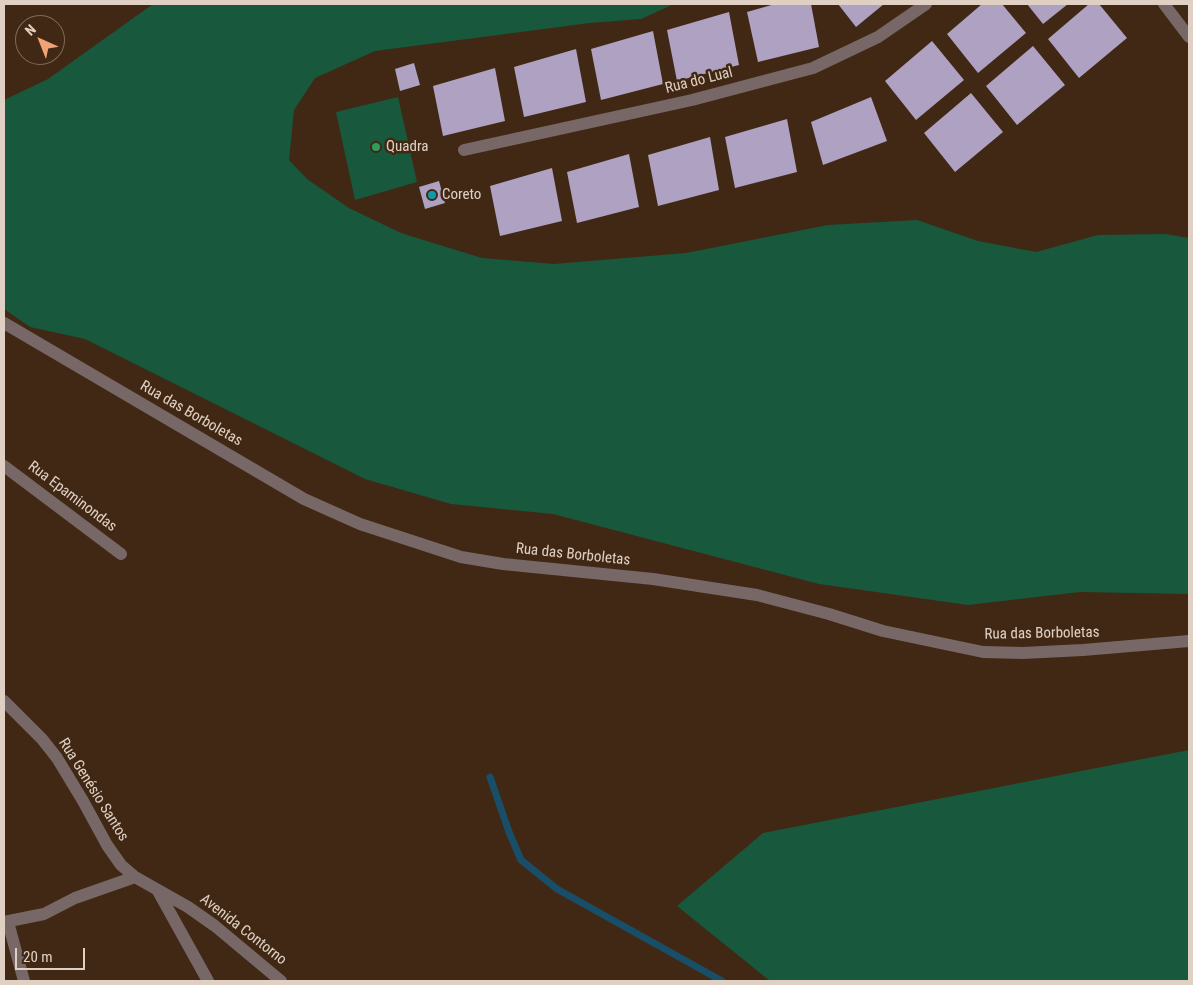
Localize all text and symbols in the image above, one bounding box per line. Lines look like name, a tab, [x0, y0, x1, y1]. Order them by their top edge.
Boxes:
north arrow	[15, 15, 65, 65]
text: N	[22, 21, 39, 39]
street label: Rua do Lual	[663, 64, 735, 98]
place label: Quadra	[386, 138, 428, 156]
marker: Quadra	[370, 141, 382, 153]
place label: Coreto	[442, 186, 481, 204]
marker: Coreto	[426, 189, 438, 201]
street label: Rua das Borboletas	[137, 377, 245, 451]
street label: Rua Epaminondas	[24, 458, 120, 536]
street label: Rua das Borboletas	[515, 540, 631, 570]
street label: Rua das Borboletas	[984, 624, 1100, 644]
street label: Rua Genésio Santos	[54, 735, 132, 845]
street label: Avenida Contorno	[196, 891, 290, 969]
scale bar	[18, 938, 88, 970]
text: 20 m	[23, 948, 53, 966]

